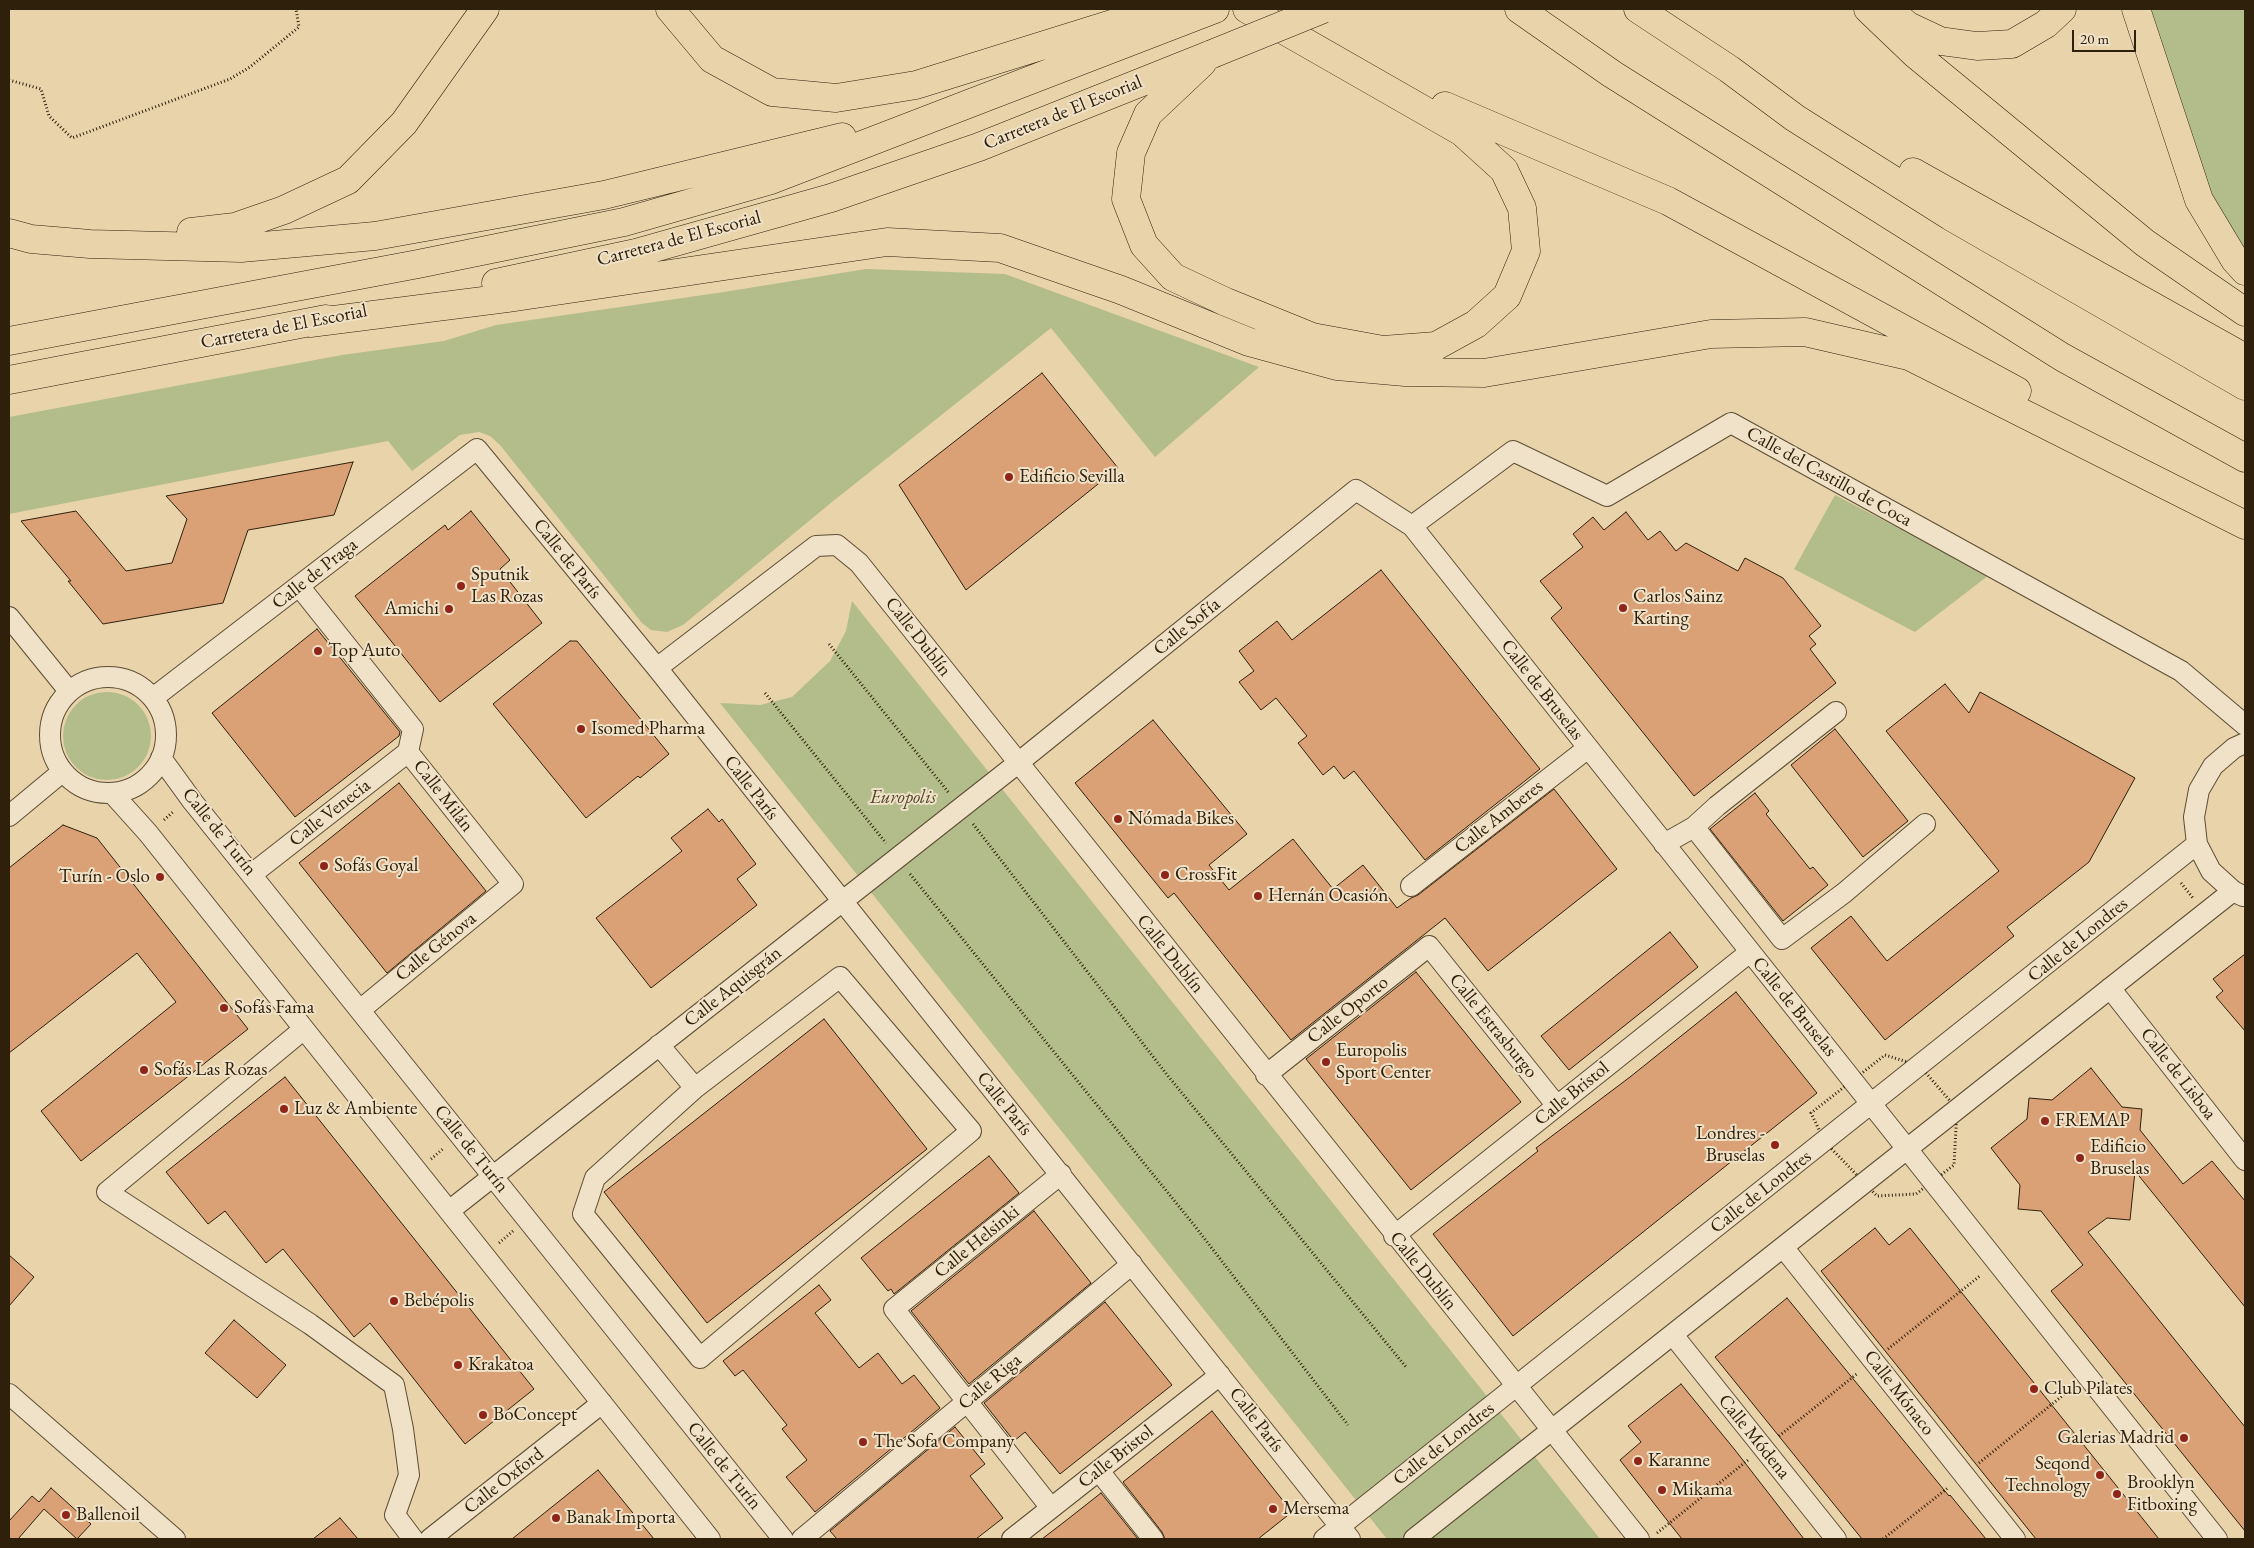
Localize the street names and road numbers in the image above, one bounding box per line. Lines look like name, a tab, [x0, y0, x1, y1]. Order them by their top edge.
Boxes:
street label: Carretera de El Escorial	[980, 71, 1146, 155]
street label: Carretera de El Escorial	[594, 206, 764, 272]
street label: Carretera de El Escorial	[199, 300, 369, 354]
street label: Calle del Castillo de Coca	[1742, 422, 1916, 532]
street label: Calle de París	[528, 514, 606, 604]
street label: Calle de Praga	[268, 533, 362, 615]
street label: Calle Dublín	[880, 593, 956, 681]
street label: Calle Sofía	[1149, 593, 1225, 661]
street label: Calle de Bruselas	[1496, 635, 1588, 745]
street label: Calle París	[719, 751, 783, 825]
street label: Calle Milán	[408, 755, 478, 837]
street label: Calle Venecia	[285, 774, 375, 852]
street label: Calle Amberes	[1450, 775, 1548, 859]
street label: Calle de Turín	[177, 784, 261, 880]
street label: Calle de Londres	[2023, 893, 2133, 987]
street label: Calle Génova	[391, 907, 481, 987]
street label: Calle Dublín	[1131, 910, 1209, 998]
street label: Calle Aquisgrán	[680, 942, 786, 1032]
street label: Calle de Bruselas	[1747, 953, 1841, 1061]
street label: Calle Estrasburgo	[1444, 969, 1542, 1083]
street label: Calle Oporto	[1303, 971, 1393, 1049]
street label: Calle de Lisboa	[2135, 1023, 2221, 1125]
street label: Calle Bristol	[1530, 1057, 1614, 1131]
street label: Calle París	[971, 1067, 1037, 1141]
street label: Calle de Turín	[429, 1101, 513, 1197]
street label: Calle de Londres	[1706, 1145, 1816, 1239]
street label: Calle Helsinki	[930, 1201, 1024, 1283]
street label: Calle Dublín	[1384, 1227, 1462, 1315]
street label: Calle Mónaco	[1859, 1346, 1939, 1440]
street label: Calle Riga	[954, 1349, 1026, 1415]
street label: Calle París	[1224, 1383, 1288, 1457]
street label: Calle Módena	[1713, 1390, 1795, 1484]
street label: Calle de Londres	[1389, 1397, 1499, 1491]
street label: Calle de Turín	[682, 1418, 766, 1514]
street label: Calle Bristol	[1074, 1421, 1158, 1493]
street label: Calle Oxford	[460, 1443, 548, 1519]

